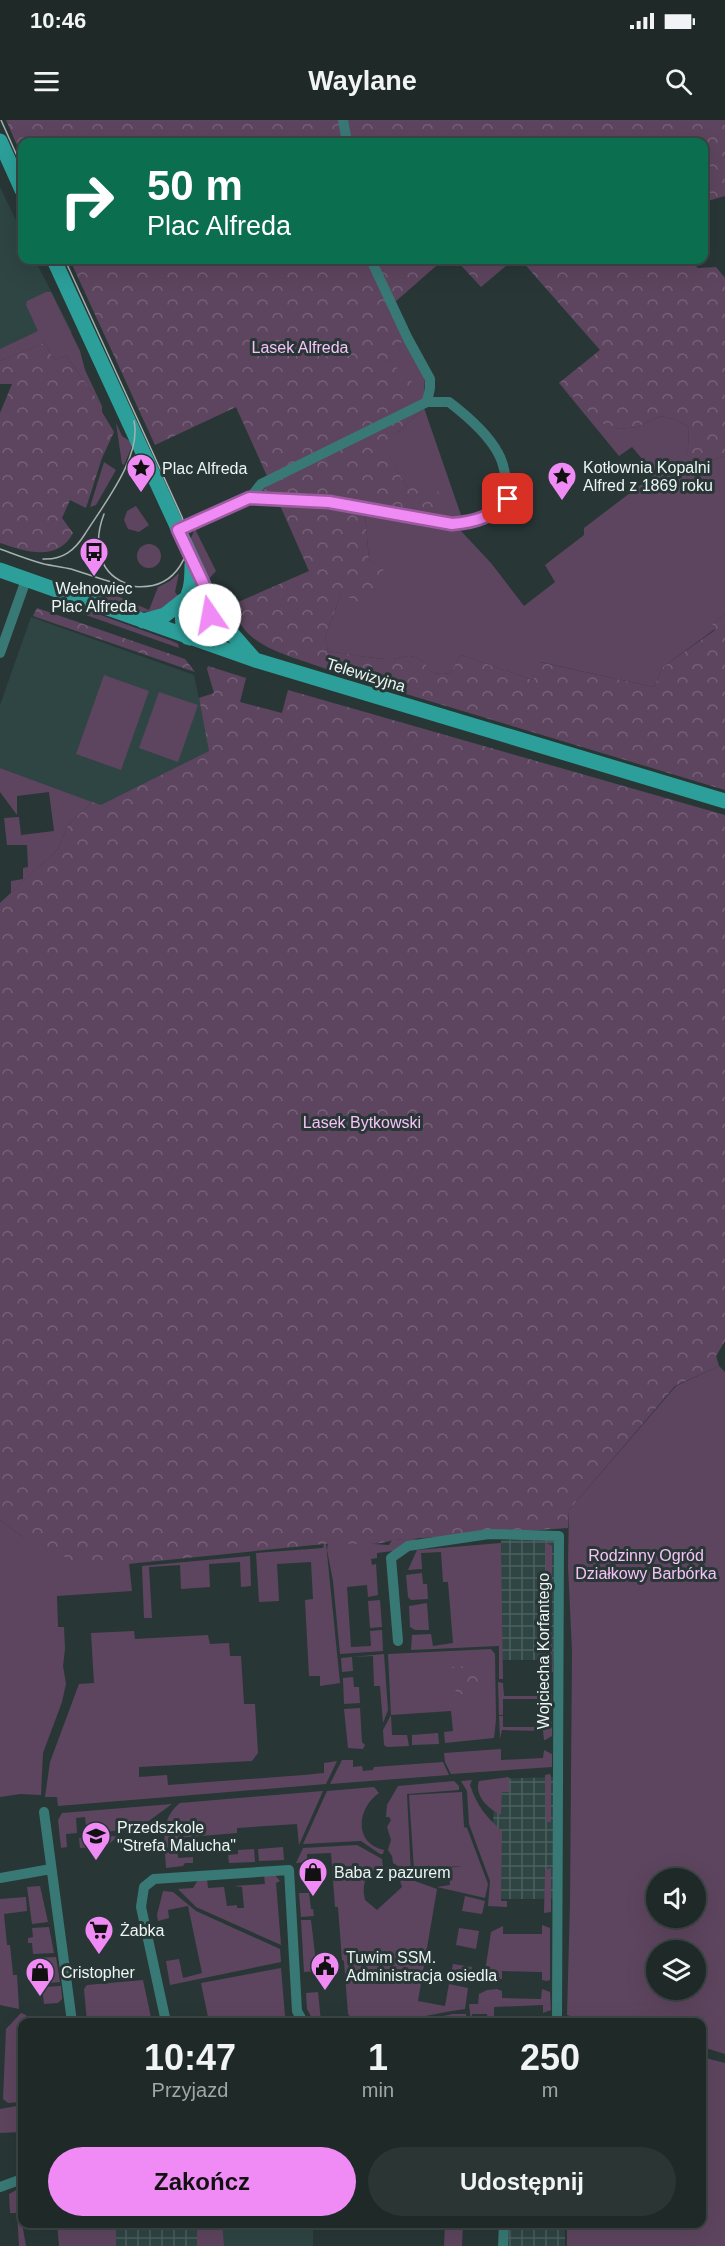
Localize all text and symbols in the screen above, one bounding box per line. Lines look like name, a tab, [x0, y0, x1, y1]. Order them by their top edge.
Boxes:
text: 10:46	[30, 8, 86, 33]
icon: menu	[30, 65, 63, 98]
icon: search	[662, 65, 695, 98]
text: Waylane	[308, 66, 417, 96]
icon: right	[48, 162, 126, 240]
text: 50 m	[147, 162, 243, 209]
text: Plac Alfreda	[147, 211, 291, 241]
park label: Lasek Alfreda	[252, 339, 349, 356]
place icon: Plac Alfreda	[125, 452, 157, 494]
place label: Kotłownia Kopalni Alfred z 1869 roku	[583, 459, 713, 494]
place label: Plac Alfreda	[162, 460, 247, 477]
place icon: Kotłownia Kopalni Alfred z 1869 roku	[546, 460, 578, 502]
pin	[482, 473, 533, 524]
icon: arrive	[491, 482, 524, 515]
bus stop icon: Wełnowiec Plac Alfreda	[78, 536, 110, 578]
place label: Wełnowiec Plac Alfreda	[51, 580, 137, 615]
position arrow	[178, 583, 242, 647]
street label: Telewizyjna	[324, 655, 408, 695]
park label: Lasek Bytkowski	[303, 1114, 421, 1131]
park label: Rodzinny Ogród Działkowy Barbórka	[575, 1547, 717, 1582]
street label: Wojciecha Korfantego	[535, 1573, 552, 1729]
place label: Przedszkole "Strefa Malucha"	[117, 1819, 236, 1854]
school or university icon: Przedszkole "Strefa Malucha"	[80, 1820, 112, 1862]
shop icon: Baba z pazurem	[297, 1856, 329, 1898]
place label: Baba z pazurem	[334, 1864, 451, 1881]
map controls	[646, 1868, 706, 2000]
button: sound	[646, 1868, 706, 1928]
supermarket icon: Żabka	[83, 1914, 115, 1956]
place label: Żabka	[120, 1921, 165, 1939]
button: layers	[646, 1940, 706, 2000]
place label: Tuwim SSM. Administracja osiedla	[346, 1949, 497, 1984]
public building icon: Tuwim SSM. Administracja osiedla	[309, 1950, 341, 1992]
shop icon: Cristopher	[24, 1956, 56, 1998]
place label: Cristopher	[61, 1964, 135, 1981]
text: 10:47	[144, 2037, 236, 2078]
text: 1	[368, 2037, 388, 2078]
text: 250	[520, 2037, 580, 2078]
text: Przyjazd	[152, 2079, 228, 2101]
text: min	[362, 2079, 394, 2101]
text: m	[542, 2079, 558, 2101]
button: Zakończ	[48, 2147, 356, 2216]
button: Udostępnij	[368, 2147, 676, 2216]

